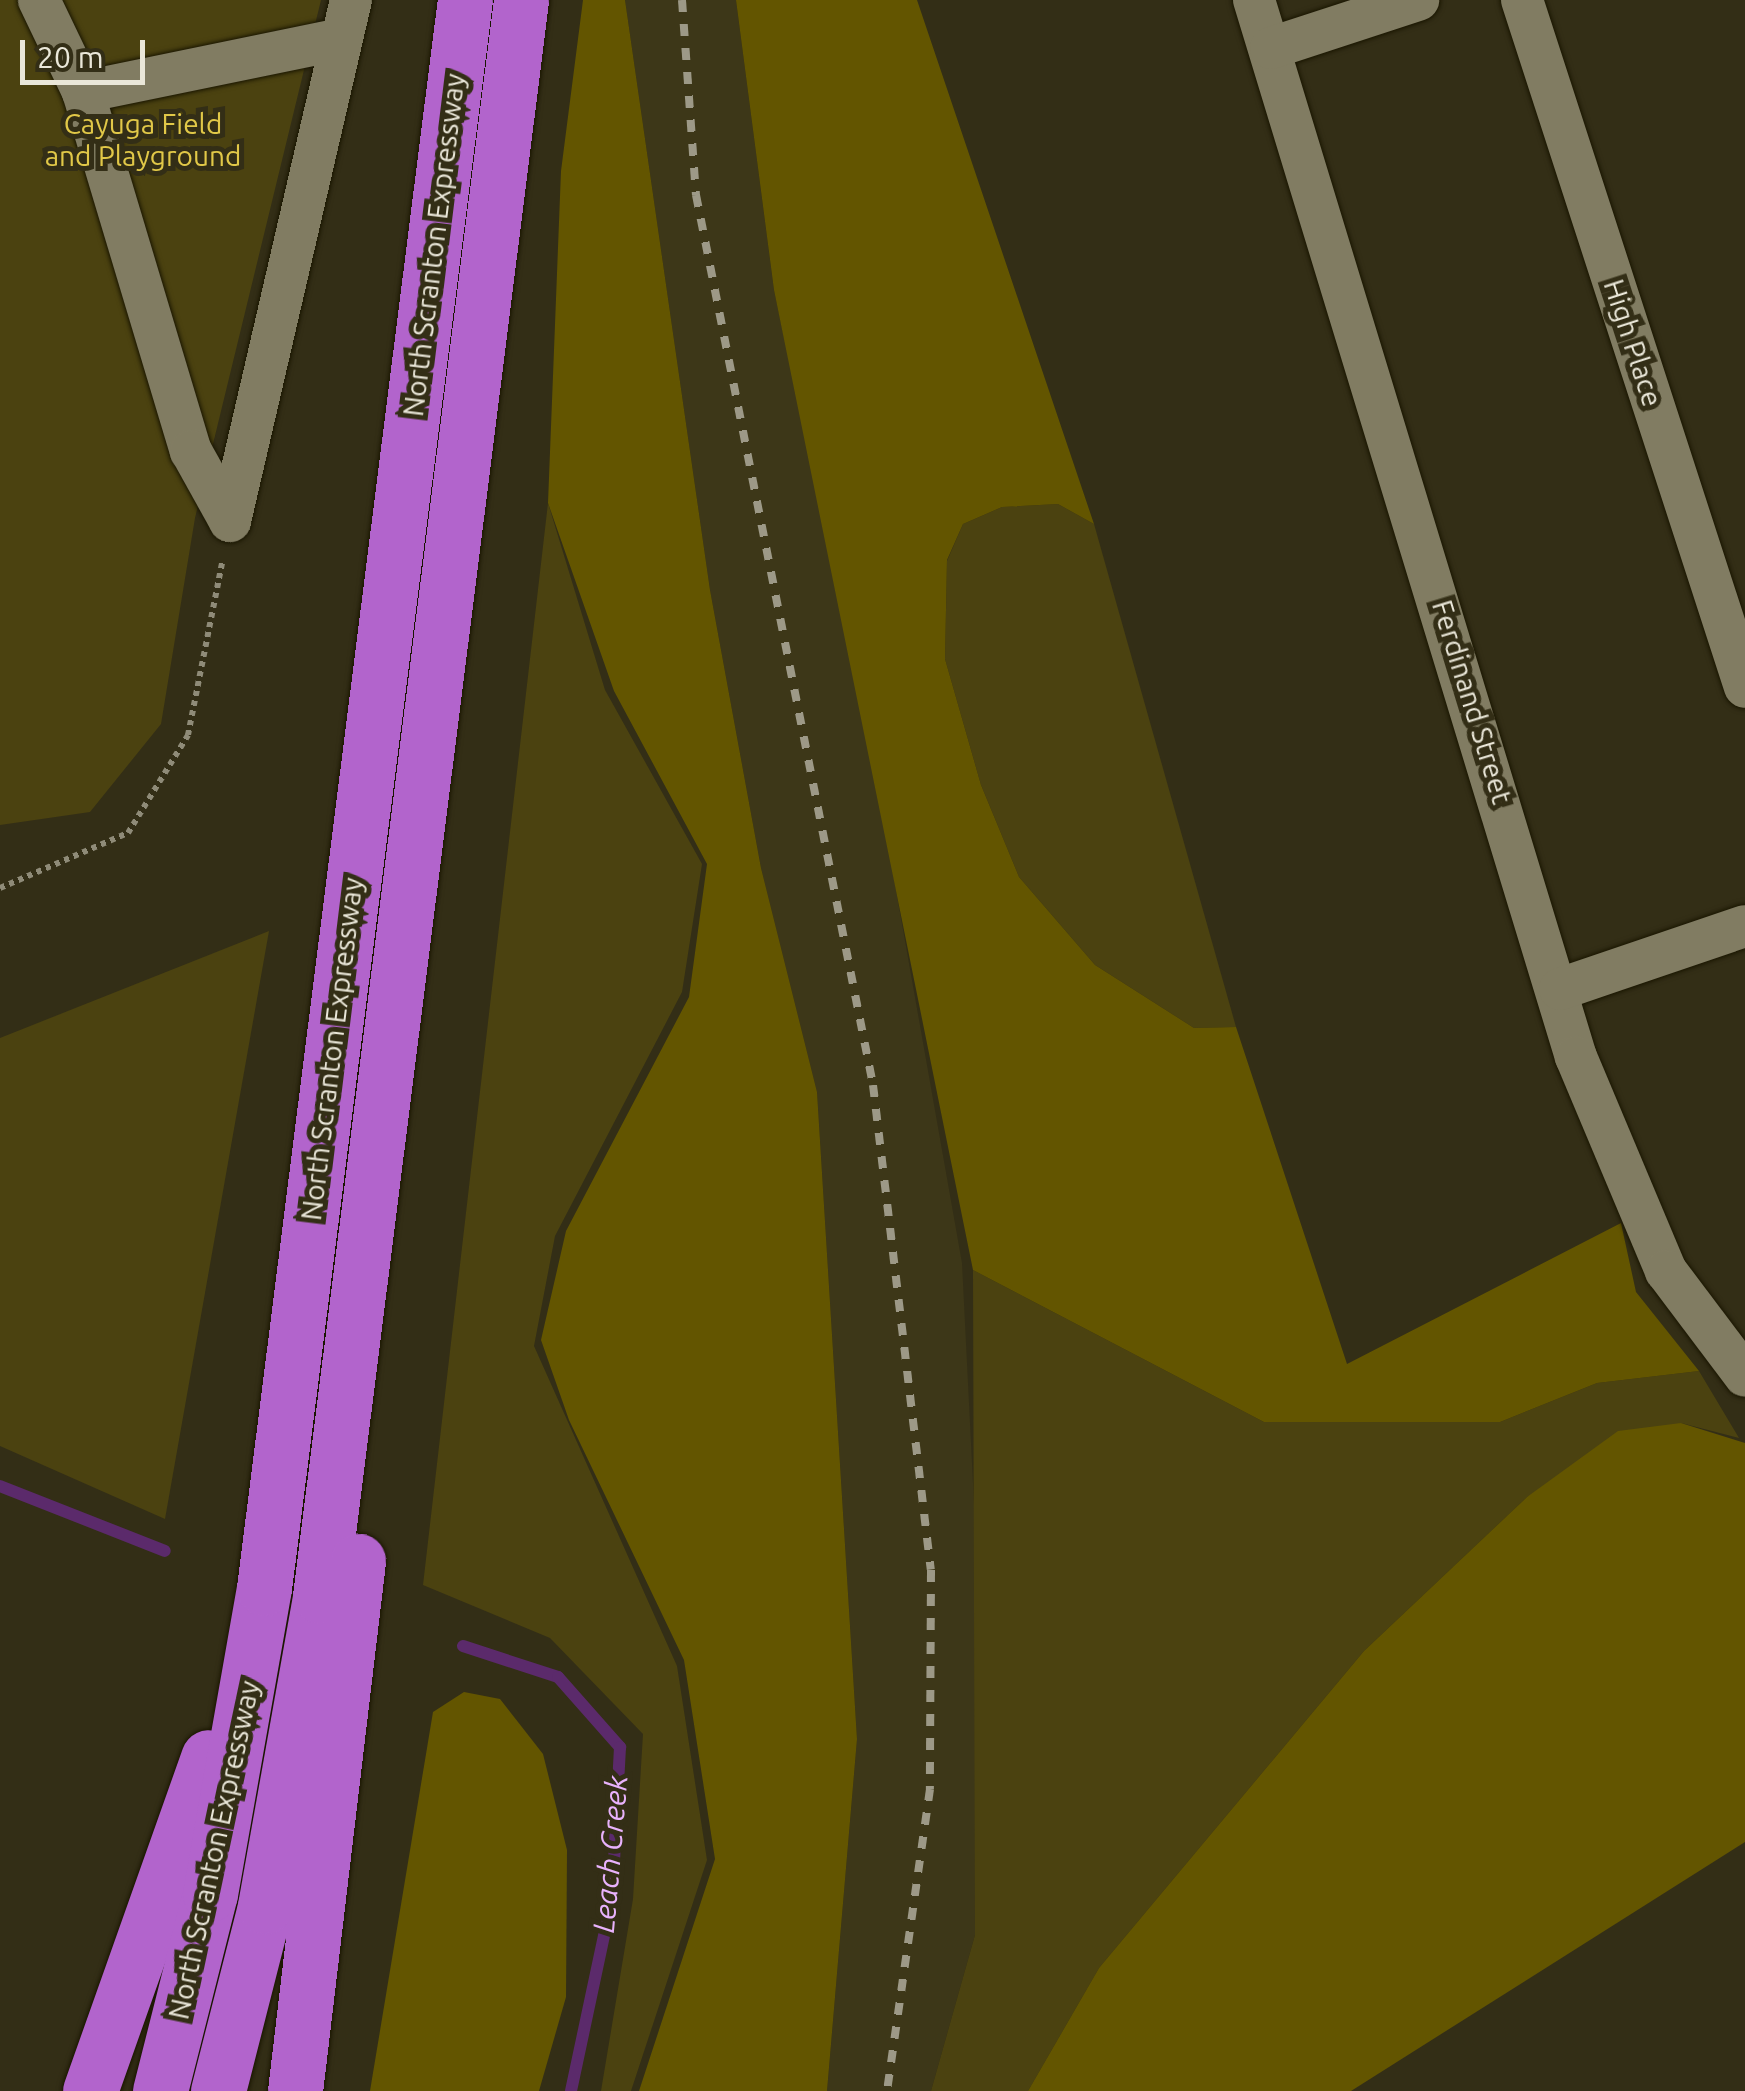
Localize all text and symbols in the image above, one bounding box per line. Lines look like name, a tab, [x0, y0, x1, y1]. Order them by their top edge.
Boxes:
scale bar	[25, 20, 150, 82]
text: 20 m	[37, 40, 104, 74]
street label: North Scranton Expressway	[396, 72, 472, 418]
park label: Cayuga Field and Playground	[45, 107, 241, 173]
street label: High Place	[1597, 275, 1669, 411]
street label: Ferdinand Street	[1425, 596, 1519, 808]
street label: North Scranton Expressway	[294, 876, 370, 1222]
street label: North Scranton Expressway	[162, 1678, 266, 2022]
water label: Leach Creek	[585, 1774, 635, 1934]

